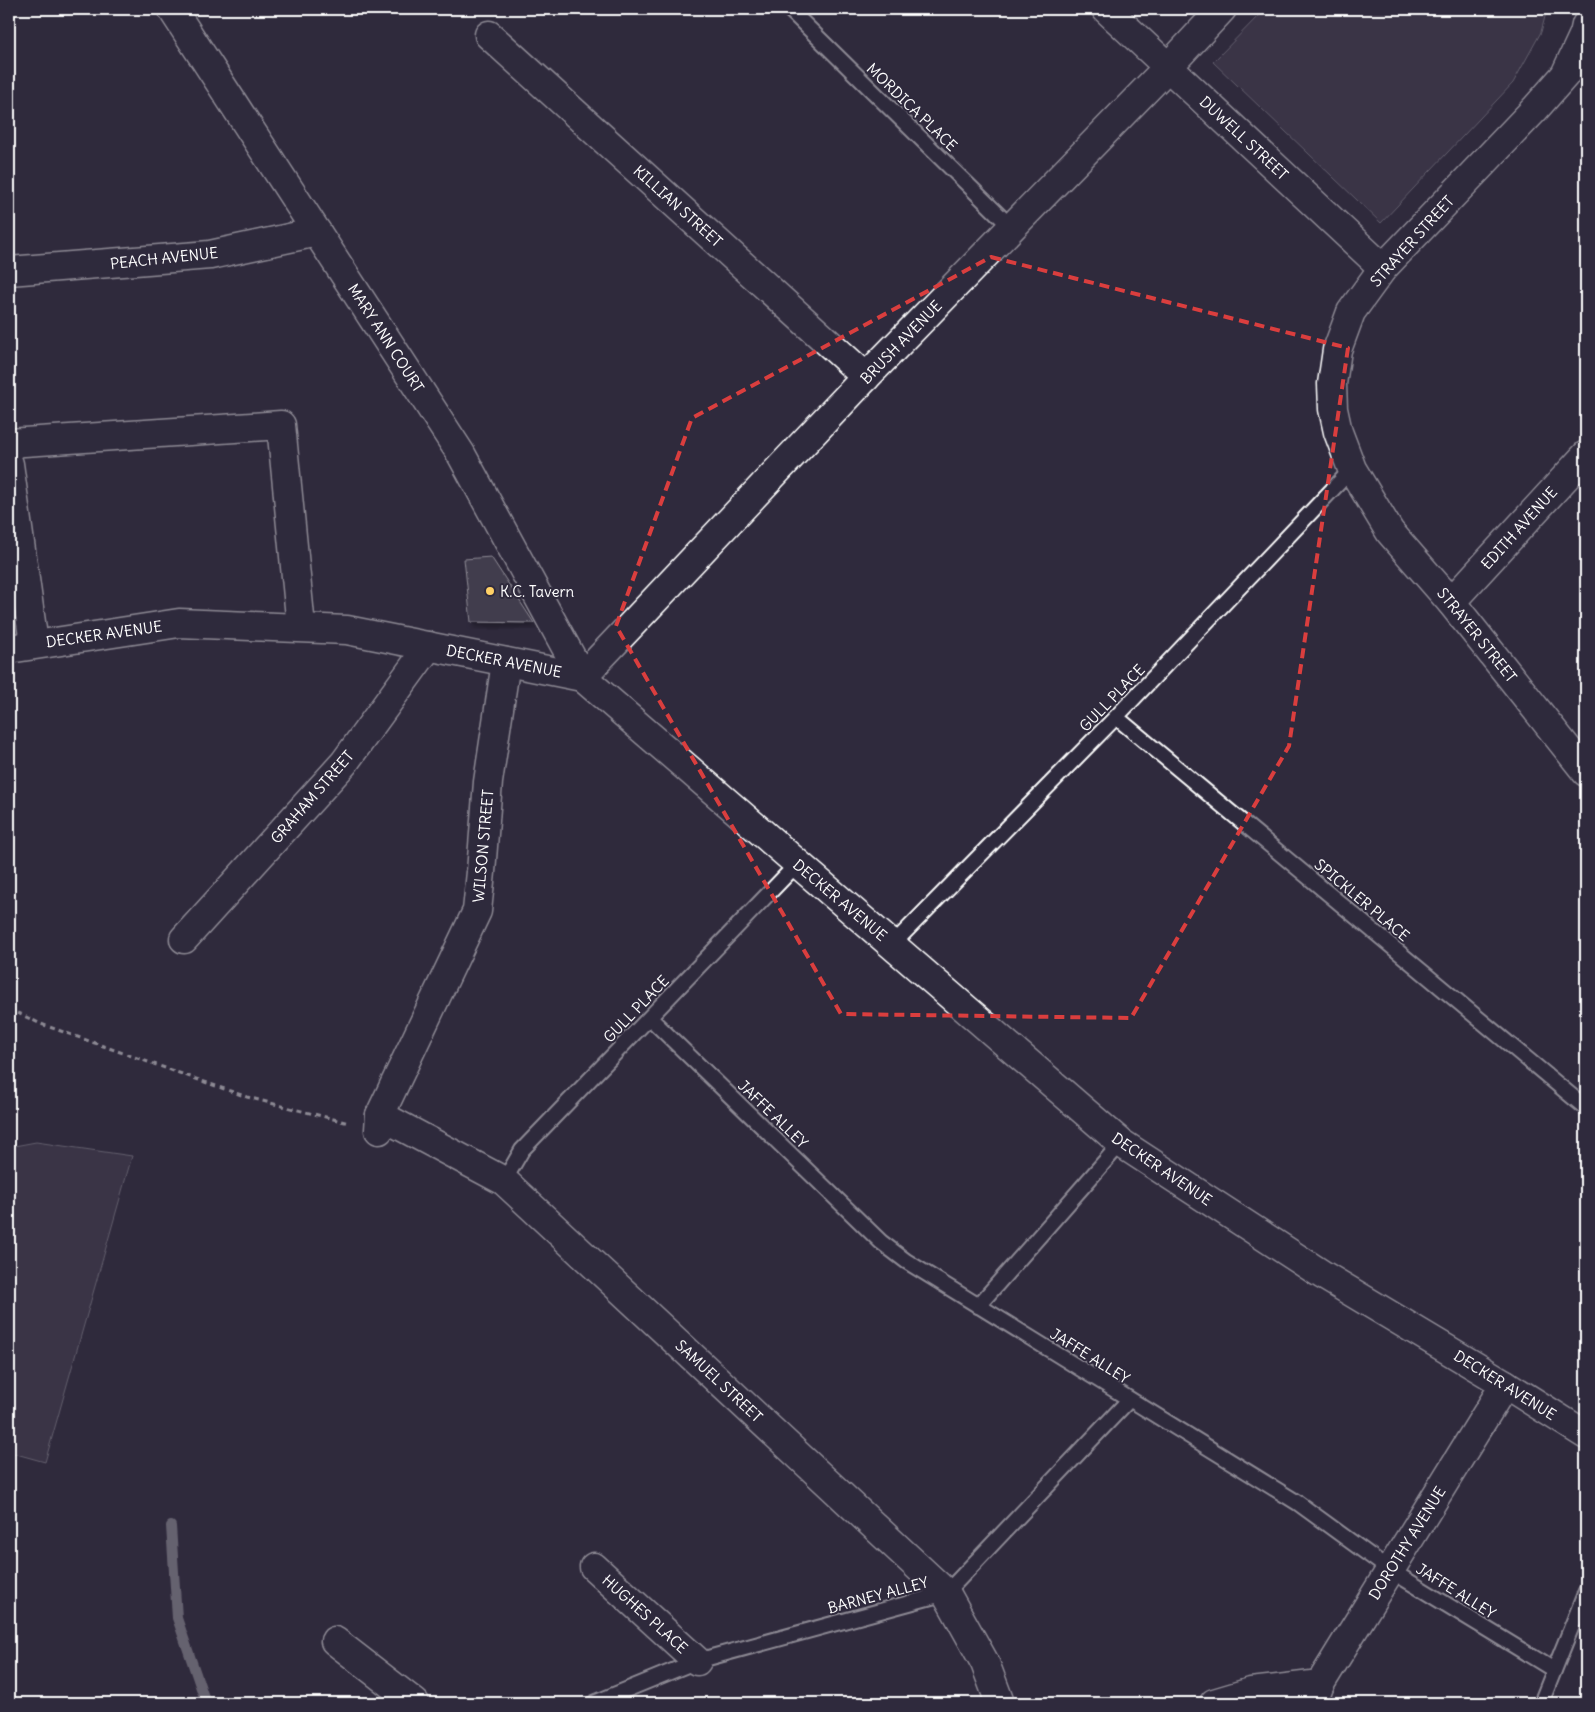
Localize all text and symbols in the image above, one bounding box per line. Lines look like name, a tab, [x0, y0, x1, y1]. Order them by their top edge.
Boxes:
street label: MORDICA PLACE	[863, 59, 961, 155]
street label: DUWELL STREET	[1196, 92, 1292, 184]
street label: KILLIAN STREET	[630, 161, 727, 251]
street label: STRAYER STREET	[1366, 191, 1458, 290]
street label: PEACH AVENUE	[109, 243, 219, 273]
street label: MARY ANN COURT	[344, 280, 428, 396]
street label: BRUSH AVENUE	[856, 296, 946, 388]
street label: EDITH AVENUE	[1477, 483, 1561, 573]
place label: K.C. Tavern	[500, 582, 575, 601]
street label: STRAYER STREET	[1433, 584, 1521, 686]
marker: K.C. Tavern	[484, 585, 496, 597]
street label: DECKER AVENUE	[45, 616, 163, 652]
street label: DECKER AVENUE	[445, 641, 563, 682]
street label: GULL PLACE	[1075, 660, 1149, 736]
street label: GRAHAM STREET	[266, 746, 358, 847]
street label: WILSON STREET	[469, 789, 497, 903]
street label: DECKER AVENUE	[789, 855, 891, 945]
street label: SPICKLER PLACE	[1311, 855, 1413, 945]
street label: GULL PLACE	[599, 971, 673, 1047]
street label: JAFFE ALLEY	[734, 1076, 812, 1153]
street label: DECKER AVENUE	[1108, 1128, 1216, 1210]
street label: JAFFE ALLEY	[1047, 1324, 1134, 1388]
street label: SAMUEL STREET	[672, 1336, 767, 1426]
street label: DECKER AVENUE	[1450, 1346, 1560, 1424]
street label: DOROTHY AVENUE	[1364, 1483, 1450, 1603]
street label: JAFFE ALLEY	[1413, 1559, 1500, 1623]
street label: HUGHES PLACE	[598, 1571, 692, 1658]
street label: BARNEY ALLEY	[826, 1572, 931, 1618]

